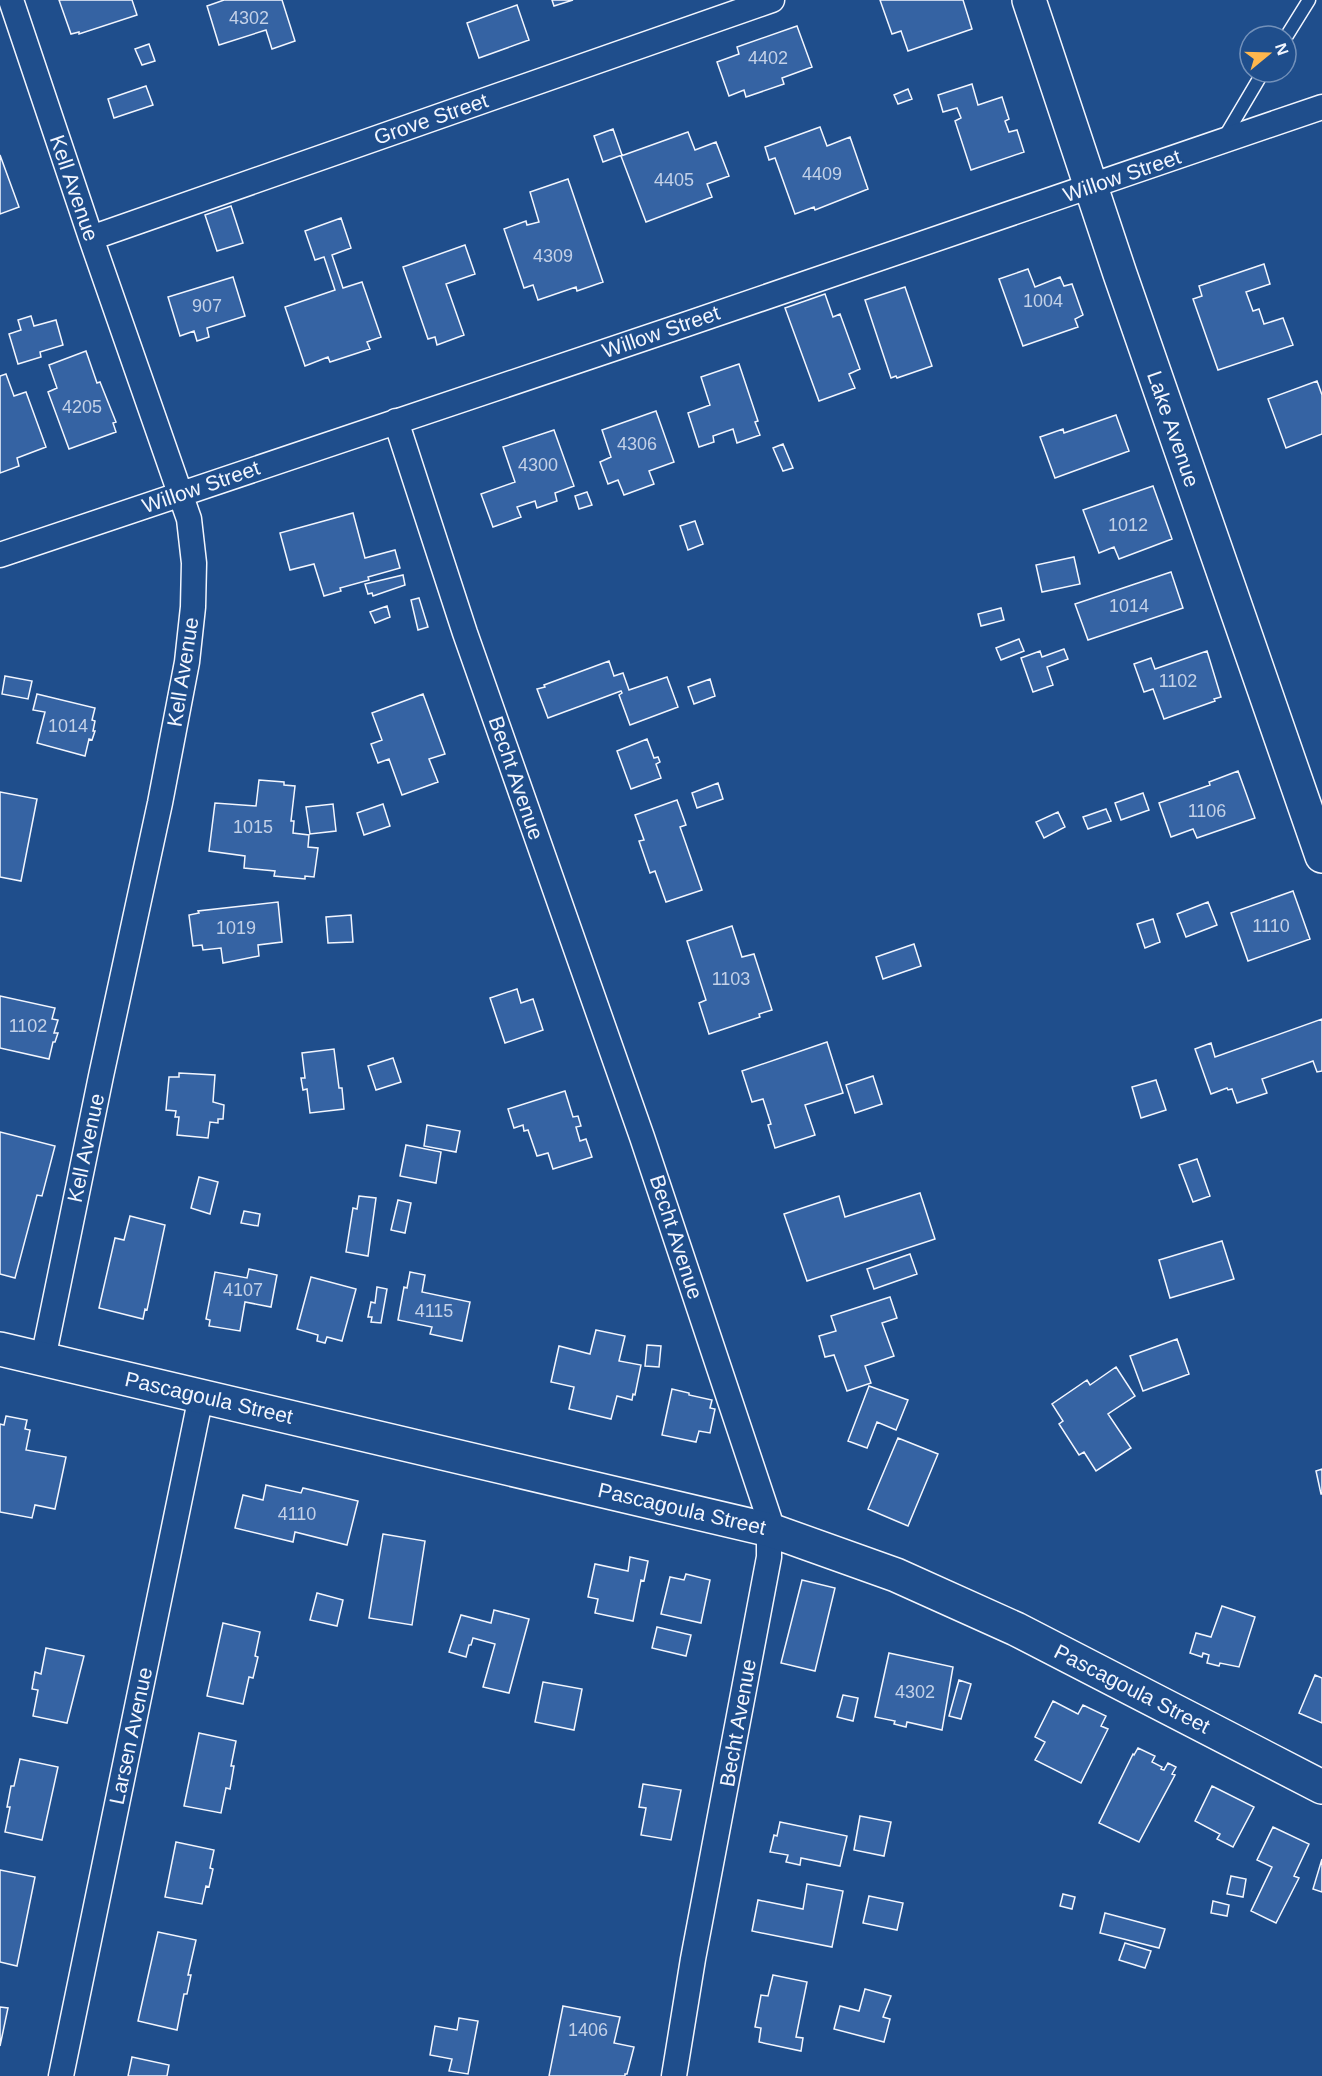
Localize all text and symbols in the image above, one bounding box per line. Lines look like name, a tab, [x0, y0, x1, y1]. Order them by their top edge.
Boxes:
house number: 4302	[229, 8, 269, 28]
north arrow	[1238, 24, 1298, 84]
text: N	[1272, 41, 1292, 58]
house number: 4402	[748, 48, 788, 68]
street label: Grove Street	[371, 88, 491, 149]
street label: Kell Avenue	[46, 132, 103, 244]
street label: Willow Street	[1060, 145, 1184, 206]
house number: 4409	[802, 164, 842, 184]
house number: 4405	[654, 170, 694, 190]
house number: 4309	[533, 246, 573, 266]
house number: 1004	[1023, 291, 1063, 311]
house number: 907	[192, 296, 222, 316]
street label: Willow Street	[599, 301, 723, 362]
street label: Lake Avenue	[1143, 368, 1204, 490]
house number: 4205	[62, 397, 102, 417]
house number: 4306	[617, 434, 657, 454]
house number: 4300	[518, 455, 558, 475]
street label: Willow Street	[139, 456, 263, 517]
house number: 1012	[1108, 515, 1148, 535]
house number: 1014	[1109, 596, 1149, 616]
street label: Kell Avenue	[163, 616, 203, 728]
house number: 1102	[1159, 671, 1197, 691]
street label: Becht Avenue	[485, 713, 548, 843]
house number: 1014	[48, 716, 88, 736]
house number: 1106	[1188, 801, 1226, 821]
house number: 1015	[233, 817, 273, 837]
house number: 1110	[1252, 916, 1290, 936]
house number: 1019	[216, 918, 256, 938]
house number: 1103	[712, 969, 750, 989]
house number: 1102	[9, 1016, 47, 1036]
street label: Kell Avenue	[63, 1091, 108, 1204]
street label: Becht Avenue	[646, 1172, 707, 1302]
house number: 4107	[223, 1280, 263, 1300]
house number: 4115	[415, 1301, 453, 1321]
street label: Pascagoula Street	[123, 1367, 295, 1428]
street label: Pascagoula Street	[596, 1478, 768, 1539]
house number: 4110	[278, 1504, 316, 1524]
street label: Pascagoula Street	[1051, 1639, 1214, 1738]
street label: Becht Avenue	[715, 1657, 760, 1789]
street label: Larsen Avenue	[105, 1665, 156, 1807]
house number: 4302	[895, 1682, 935, 1702]
house number: 1406	[568, 2020, 608, 2040]

